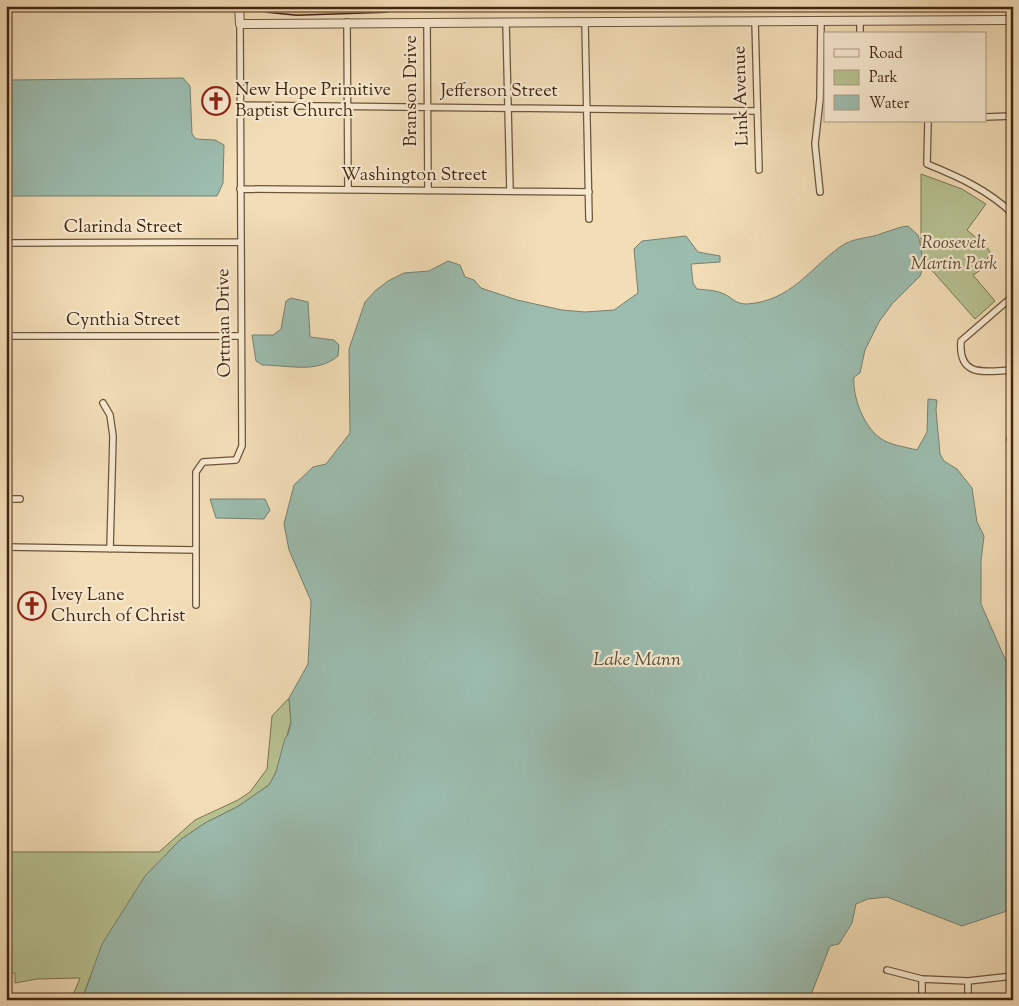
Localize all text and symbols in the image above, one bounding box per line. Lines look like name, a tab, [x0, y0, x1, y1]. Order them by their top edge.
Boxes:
legend	[824, 32, 986, 122]
street label: Branson Drive	[399, 35, 425, 147]
text: Road	[869, 44, 903, 65]
street label: Link Avenue	[727, 45, 757, 147]
text: Park	[869, 68, 898, 89]
place label: New Hope Primitive Baptist Church	[235, 78, 391, 125]
street label: Jefferson Street	[439, 79, 558, 105]
church icon: New Hope Primitive Baptist Church	[201, 86, 231, 116]
text: Water	[869, 94, 910, 115]
street label: Washington Street	[341, 163, 487, 189]
street label: Clarinda Street	[64, 215, 182, 241]
park label: Roosevelt Martin Park	[910, 231, 998, 278]
street label: Ortman Drive	[211, 268, 239, 378]
street label: Cynthia Street	[66, 308, 180, 334]
place label: Ivey Lane Church of Christ	[51, 583, 185, 630]
church icon: Ivey Lane Church of Christ	[17, 591, 47, 621]
water label: Lake Mann	[593, 647, 681, 674]

